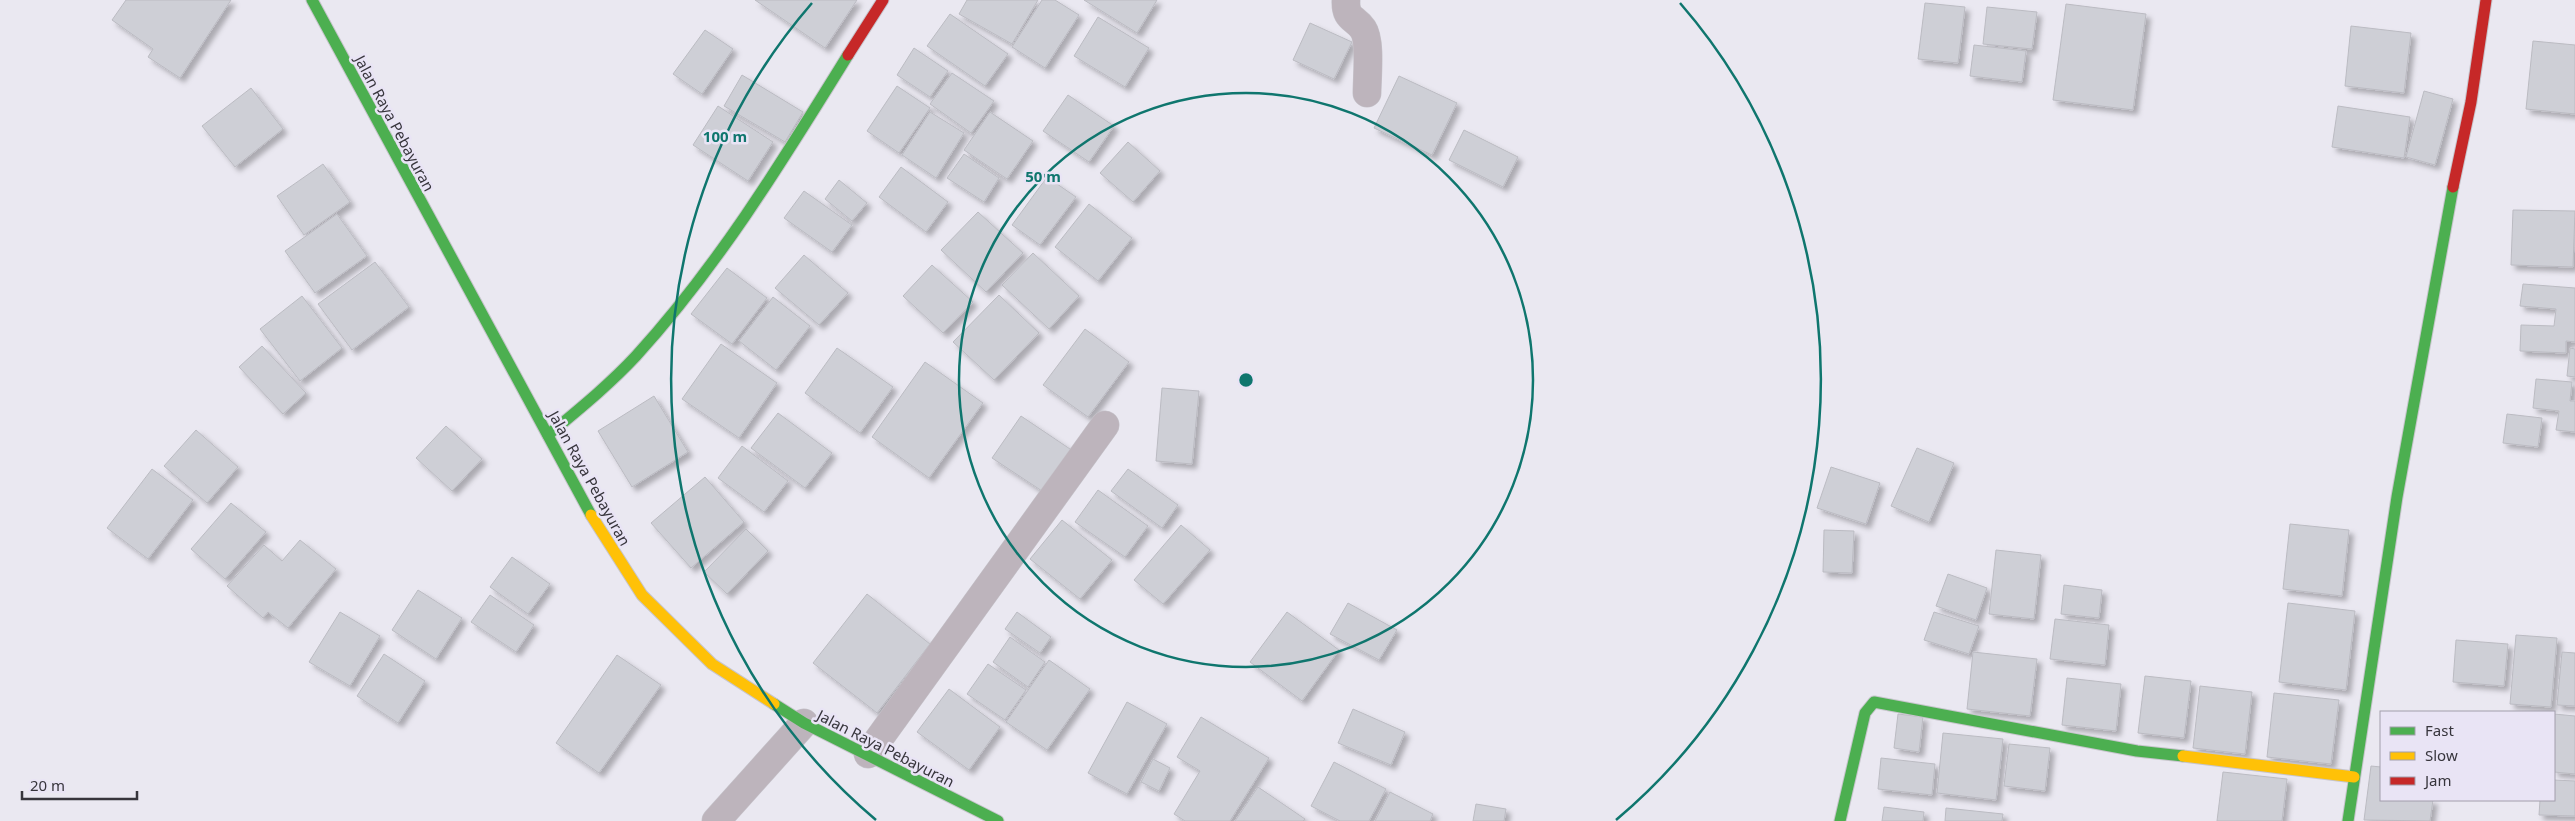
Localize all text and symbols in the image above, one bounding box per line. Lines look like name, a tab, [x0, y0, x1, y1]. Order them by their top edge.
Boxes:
street label: Jalan Raya Pebayuran	[350, 50, 439, 195]
text: 100 m	[703, 126, 747, 146]
text: 50 m	[1025, 166, 1061, 186]
centre of rings	[1237, 371, 1255, 389]
street label: Jalan Raya Pebayuran	[544, 405, 635, 549]
street label: Jalan Raya Pebayuran	[812, 704, 958, 791]
legend	[2380, 711, 2555, 801]
text: Fast	[2425, 720, 2454, 740]
text: Slow	[2425, 745, 2458, 765]
scale bar	[22, 768, 138, 800]
text: Jam	[2423, 770, 2452, 790]
text: 20 m	[30, 775, 65, 795]

